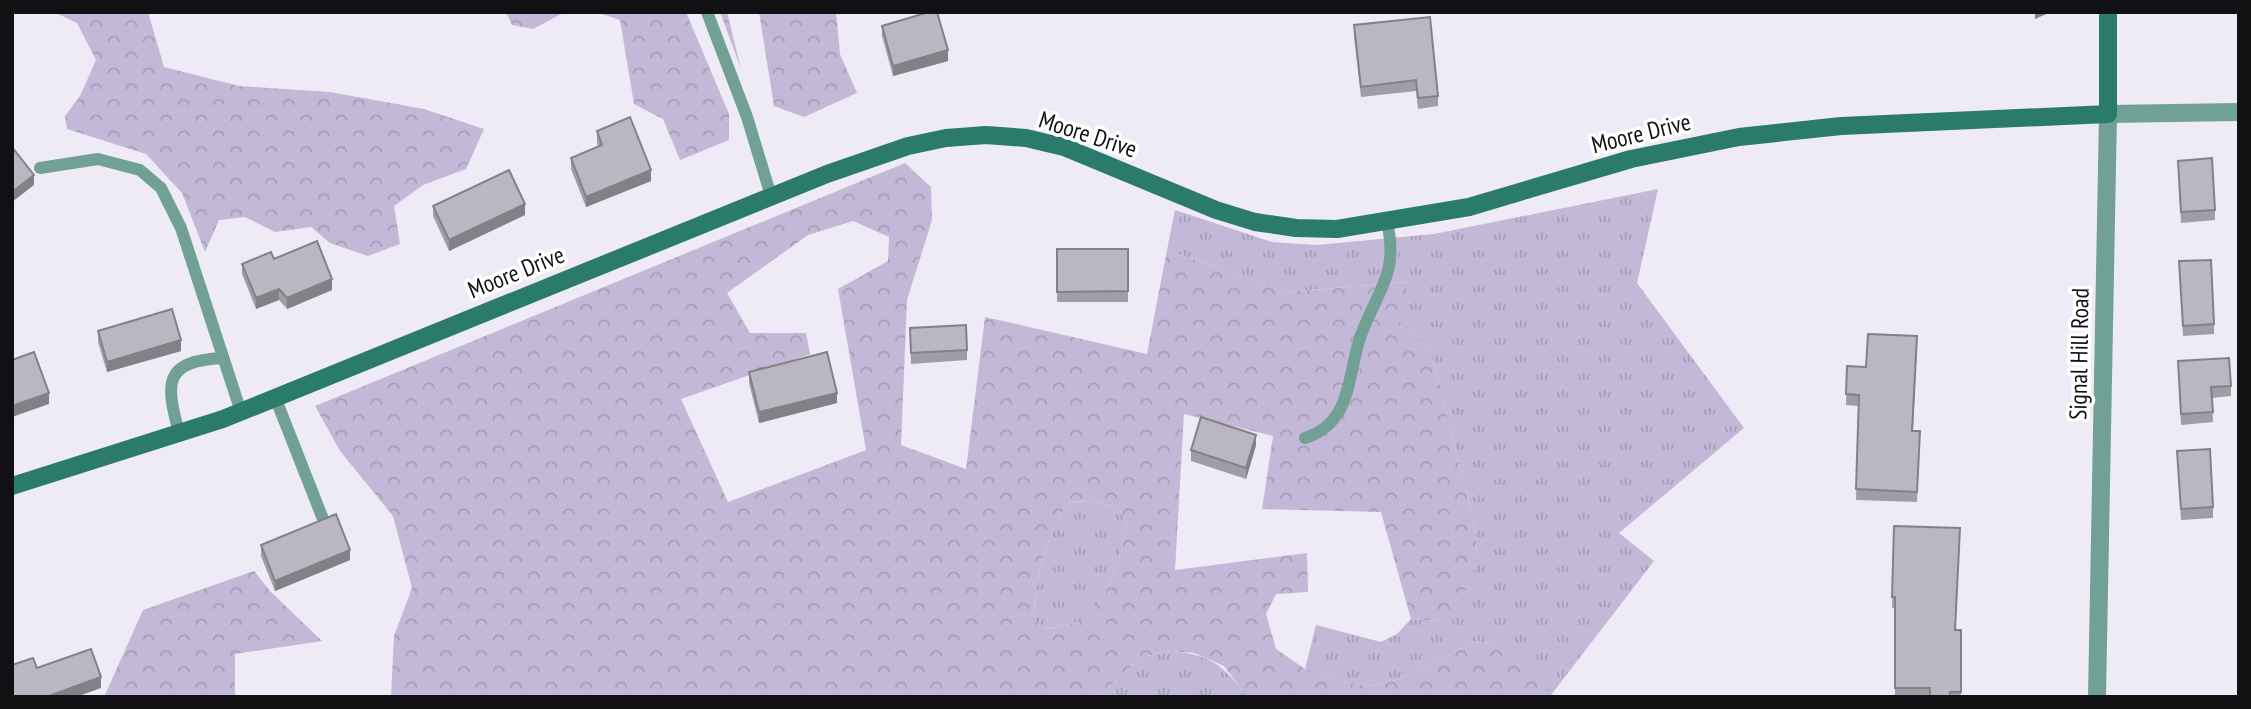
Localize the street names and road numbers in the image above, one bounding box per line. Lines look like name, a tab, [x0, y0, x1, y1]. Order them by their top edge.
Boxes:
street label: Moore Drive	[1035, 104, 1141, 164]
street label: Moore Drive	[1588, 106, 1694, 160]
street label: Moore Drive	[463, 239, 569, 305]
street label: Signal Hill Road	[2062, 288, 2096, 420]

